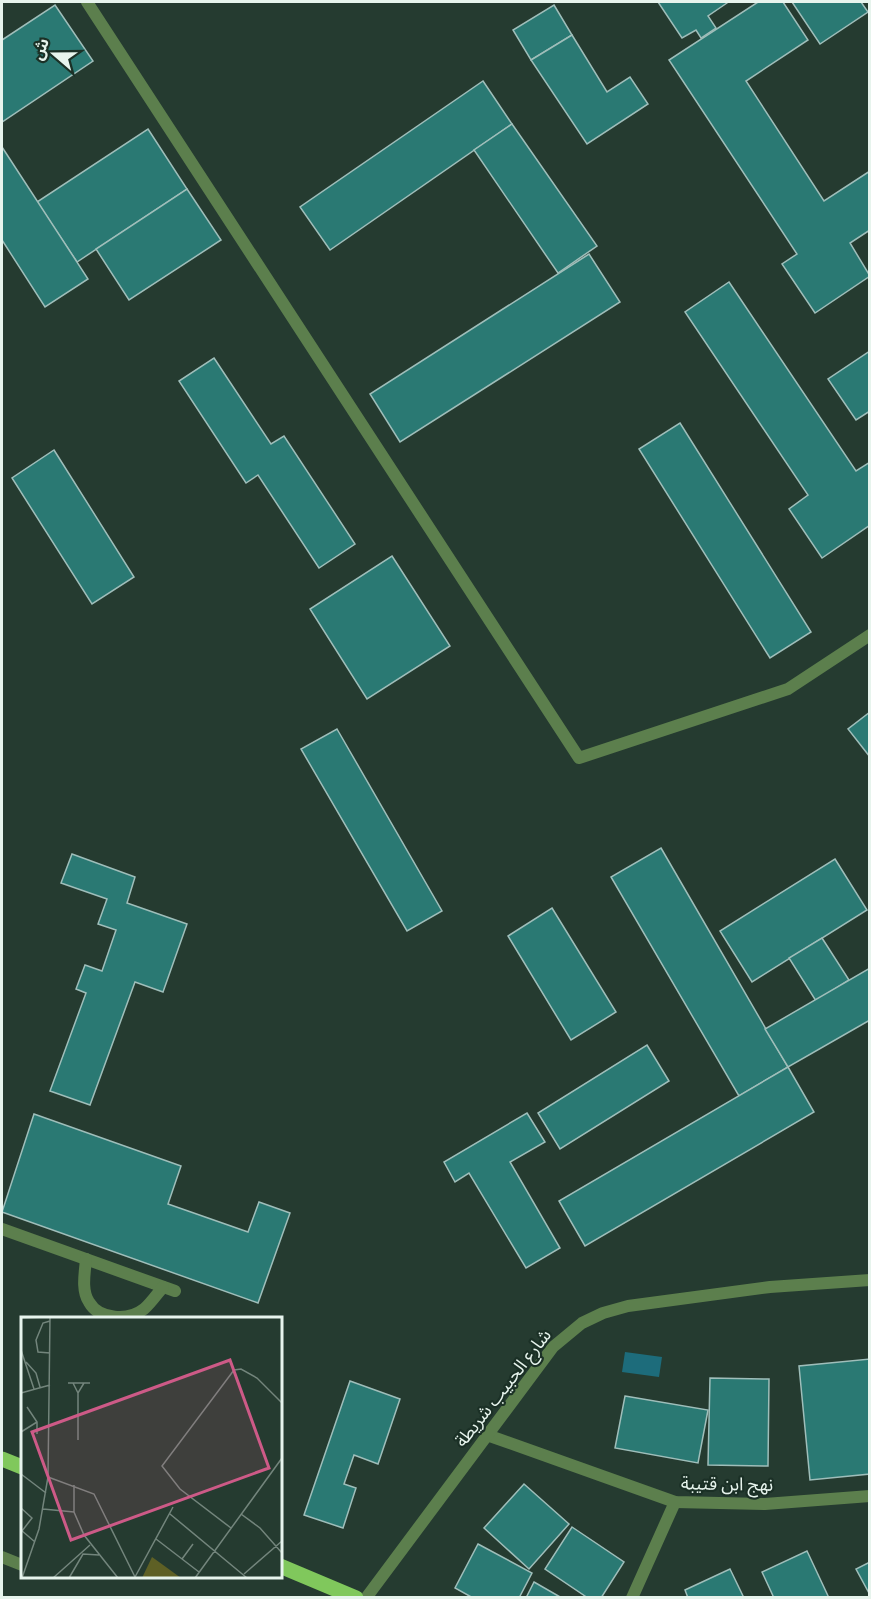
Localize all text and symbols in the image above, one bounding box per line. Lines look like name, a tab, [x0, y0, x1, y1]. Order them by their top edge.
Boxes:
north arrow	[24, 24, 84, 84]
text: ش	[28, 35, 53, 63]
inset map	[21, 1317, 282, 1578]
street label: شارع الحبيب شريطة	[450, 1325, 558, 1453]
street label: نهج ابن قتيبة	[681, 1472, 773, 1498]

